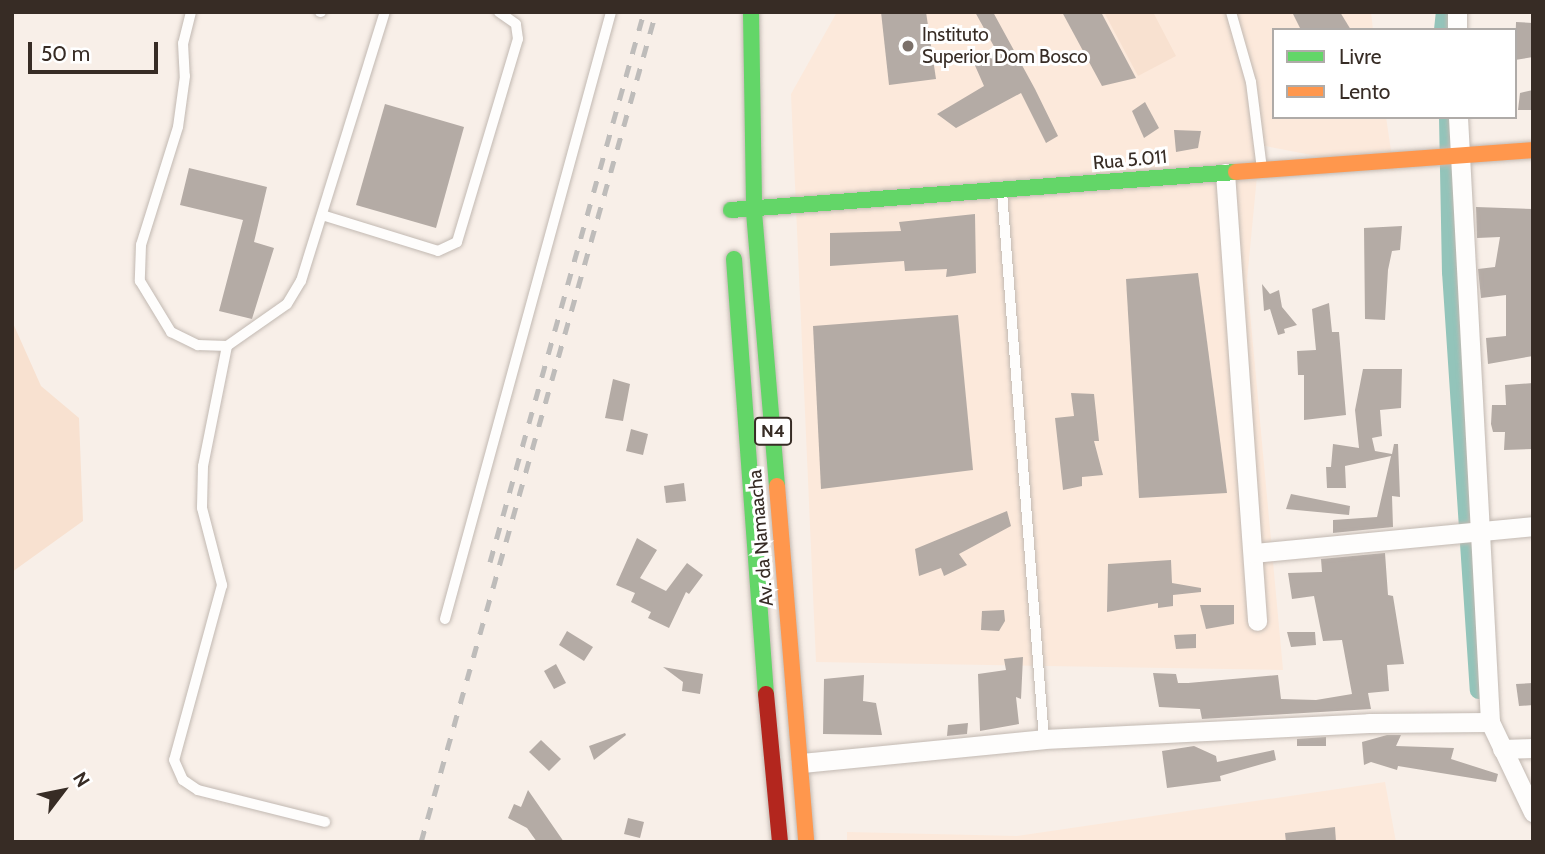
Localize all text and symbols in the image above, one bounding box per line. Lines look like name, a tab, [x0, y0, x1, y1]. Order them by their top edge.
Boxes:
place label: Instituto Superior Dom Bosco	[922, 24, 1088, 68]
scale bar	[32, 28, 161, 72]
legend	[1272, 28, 1517, 119]
marker: Instituto Superior Dom Bosco	[900, 38, 916, 54]
text: 50 m	[41, 41, 90, 66]
text: Livre	[1339, 44, 1381, 69]
text: Lento	[1339, 79, 1390, 104]
street label: Rua 5.011	[1092, 145, 1168, 175]
road number: N4	[754, 416, 792, 446]
street label: Av. da Namaacha	[744, 469, 778, 607]
north arrow	[28, 756, 98, 826]
text: N	[68, 768, 95, 791]

